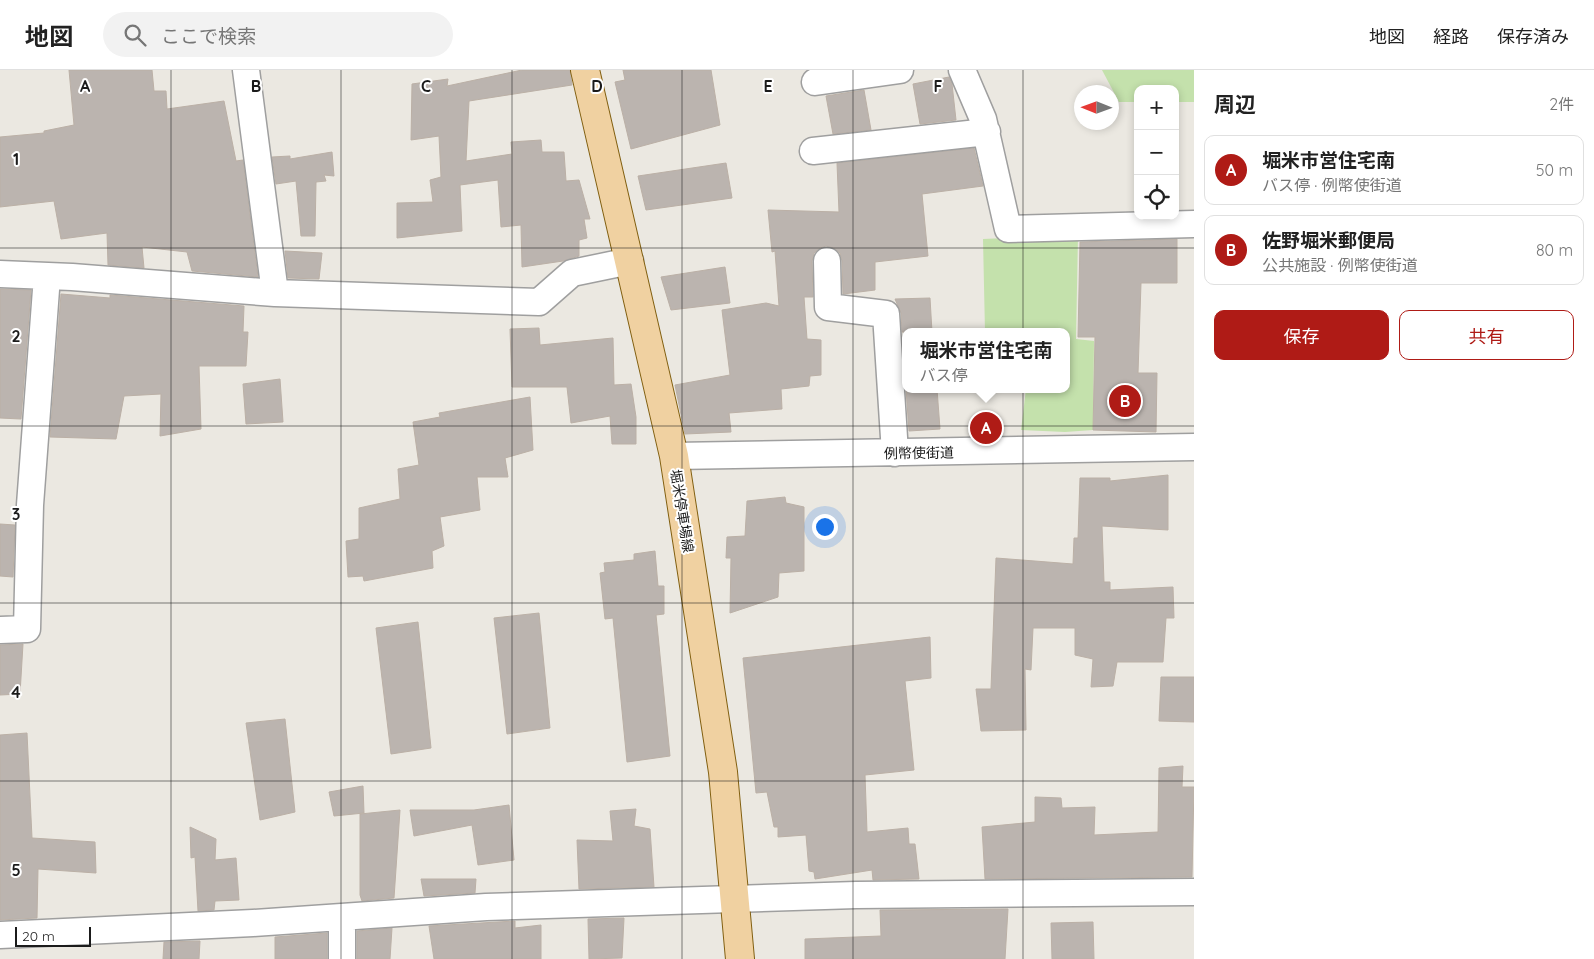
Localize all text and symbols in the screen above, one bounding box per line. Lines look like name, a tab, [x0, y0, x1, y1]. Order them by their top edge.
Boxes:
search box	[103, 12, 453, 57]
text: 地図	[25, 21, 73, 51]
icon: search	[121, 21, 149, 49]
text: ここで検索	[161, 24, 256, 48]
text: 地図	[1369, 25, 1405, 48]
text: 経路	[1433, 25, 1469, 48]
text: 保存済み	[1497, 25, 1569, 48]
text: A	[80, 76, 91, 96]
text: B	[251, 76, 261, 96]
text: C	[421, 76, 431, 96]
text: D	[591, 76, 603, 96]
text: E	[763, 76, 773, 96]
text: F	[934, 76, 943, 96]
north arrow	[1074, 85, 1119, 130]
map controls	[1134, 85, 1179, 220]
button: +	[1134, 85, 1179, 130]
text: 周辺	[1214, 91, 1256, 117]
text: 2件	[1549, 94, 1574, 114]
button: −	[1134, 130, 1179, 175]
text: 堀米市営住宅南	[1262, 148, 1395, 172]
text: 1	[13, 149, 19, 169]
text: A	[1226, 160, 1236, 180]
text: 50 m	[1536, 160, 1573, 180]
button: locate	[1134, 175, 1179, 220]
text: バス停 · 例幣使街道	[1262, 175, 1402, 195]
text: 佐野堀米郵便局	[1262, 228, 1395, 252]
text: B	[1226, 240, 1236, 260]
text: 80 m	[1536, 240, 1573, 260]
text: 公共施設 · 例幣使街道	[1262, 255, 1418, 275]
button: 保存	[1214, 310, 1389, 360]
button: 共有	[1399, 310, 1574, 360]
text: 2	[11, 326, 21, 346]
popup	[902, 328, 1070, 393]
text: 堀米市営住宅南	[919, 338, 1053, 362]
text: バス停	[919, 365, 968, 385]
pin: B	[1109, 382, 1141, 420]
pin: A	[970, 409, 1002, 447]
street label: 例幣使街道	[884, 443, 954, 463]
street label: 堀米停車場線	[667, 468, 697, 554]
text: 3	[12, 504, 20, 524]
your location	[812, 514, 838, 540]
text: 4	[11, 682, 21, 702]
text: 5	[11, 860, 21, 880]
scale bar	[15, 924, 91, 947]
text: 20 m	[22, 927, 55, 945]

